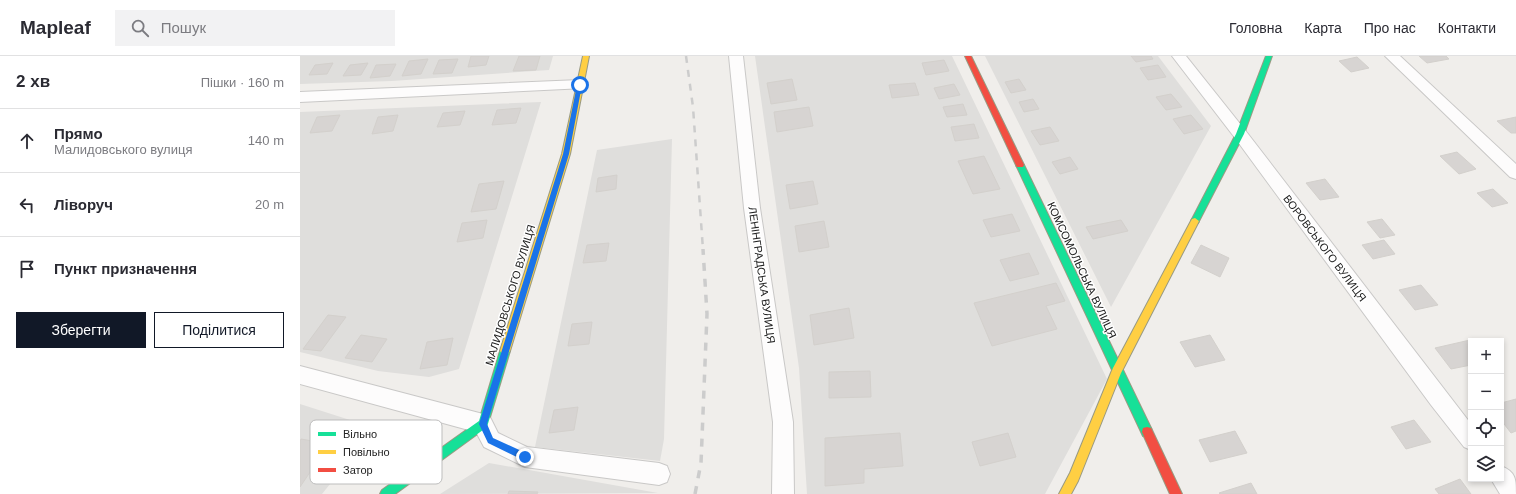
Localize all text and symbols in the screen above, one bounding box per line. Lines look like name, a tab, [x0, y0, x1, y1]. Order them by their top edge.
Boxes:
search box	[115, 10, 395, 46]
text: Mapleaf	[20, 17, 91, 38]
icon: search	[129, 17, 151, 39]
text: Пошук	[161, 19, 206, 36]
text: Головна	[1229, 20, 1282, 36]
text: Карта	[1304, 20, 1342, 36]
text: Про нас	[1364, 20, 1416, 36]
text: Контакти	[1438, 20, 1496, 36]
text: 2 хв	[16, 72, 50, 91]
text: Пішки · 160 m	[201, 75, 284, 90]
route start	[571, 76, 589, 94]
text: Прямо	[54, 125, 103, 142]
icon: ahead	[16, 130, 38, 152]
text: 140 m	[248, 133, 284, 148]
text: Малидовського вулиця	[54, 142, 192, 157]
street label: ВОРОВСЬКОГО ВУЛИЦЯ	[1281, 193, 1369, 304]
icon: left	[16, 194, 38, 216]
text: Ліворуч	[54, 196, 113, 213]
text: 20 m	[255, 197, 284, 212]
street label: КОМСОМОЛЬСЬКА ВУЛИЦЯ	[1045, 200, 1119, 340]
street label: ЛЕНІНГРАДСЬКА ВУЛИЦЯ	[746, 206, 778, 344]
street label: МАЛИДОВСЬКОГО ВУЛИЦЯ	[483, 223, 537, 367]
icon: arrive	[16, 258, 38, 280]
text: Пункт призначення	[54, 260, 197, 277]
button: Зберегти	[16, 312, 146, 348]
button: Поділитися	[154, 312, 284, 348]
map controls	[1468, 338, 1504, 482]
button: +	[1468, 338, 1504, 374]
button: −	[1468, 374, 1504, 410]
button: locate	[1468, 410, 1504, 446]
legend	[310, 420, 442, 484]
text: Вільно	[343, 428, 377, 440]
text: Повільно	[343, 446, 390, 458]
button: layers	[1468, 446, 1504, 482]
route end	[516, 448, 534, 466]
text: Затор	[343, 464, 373, 476]

